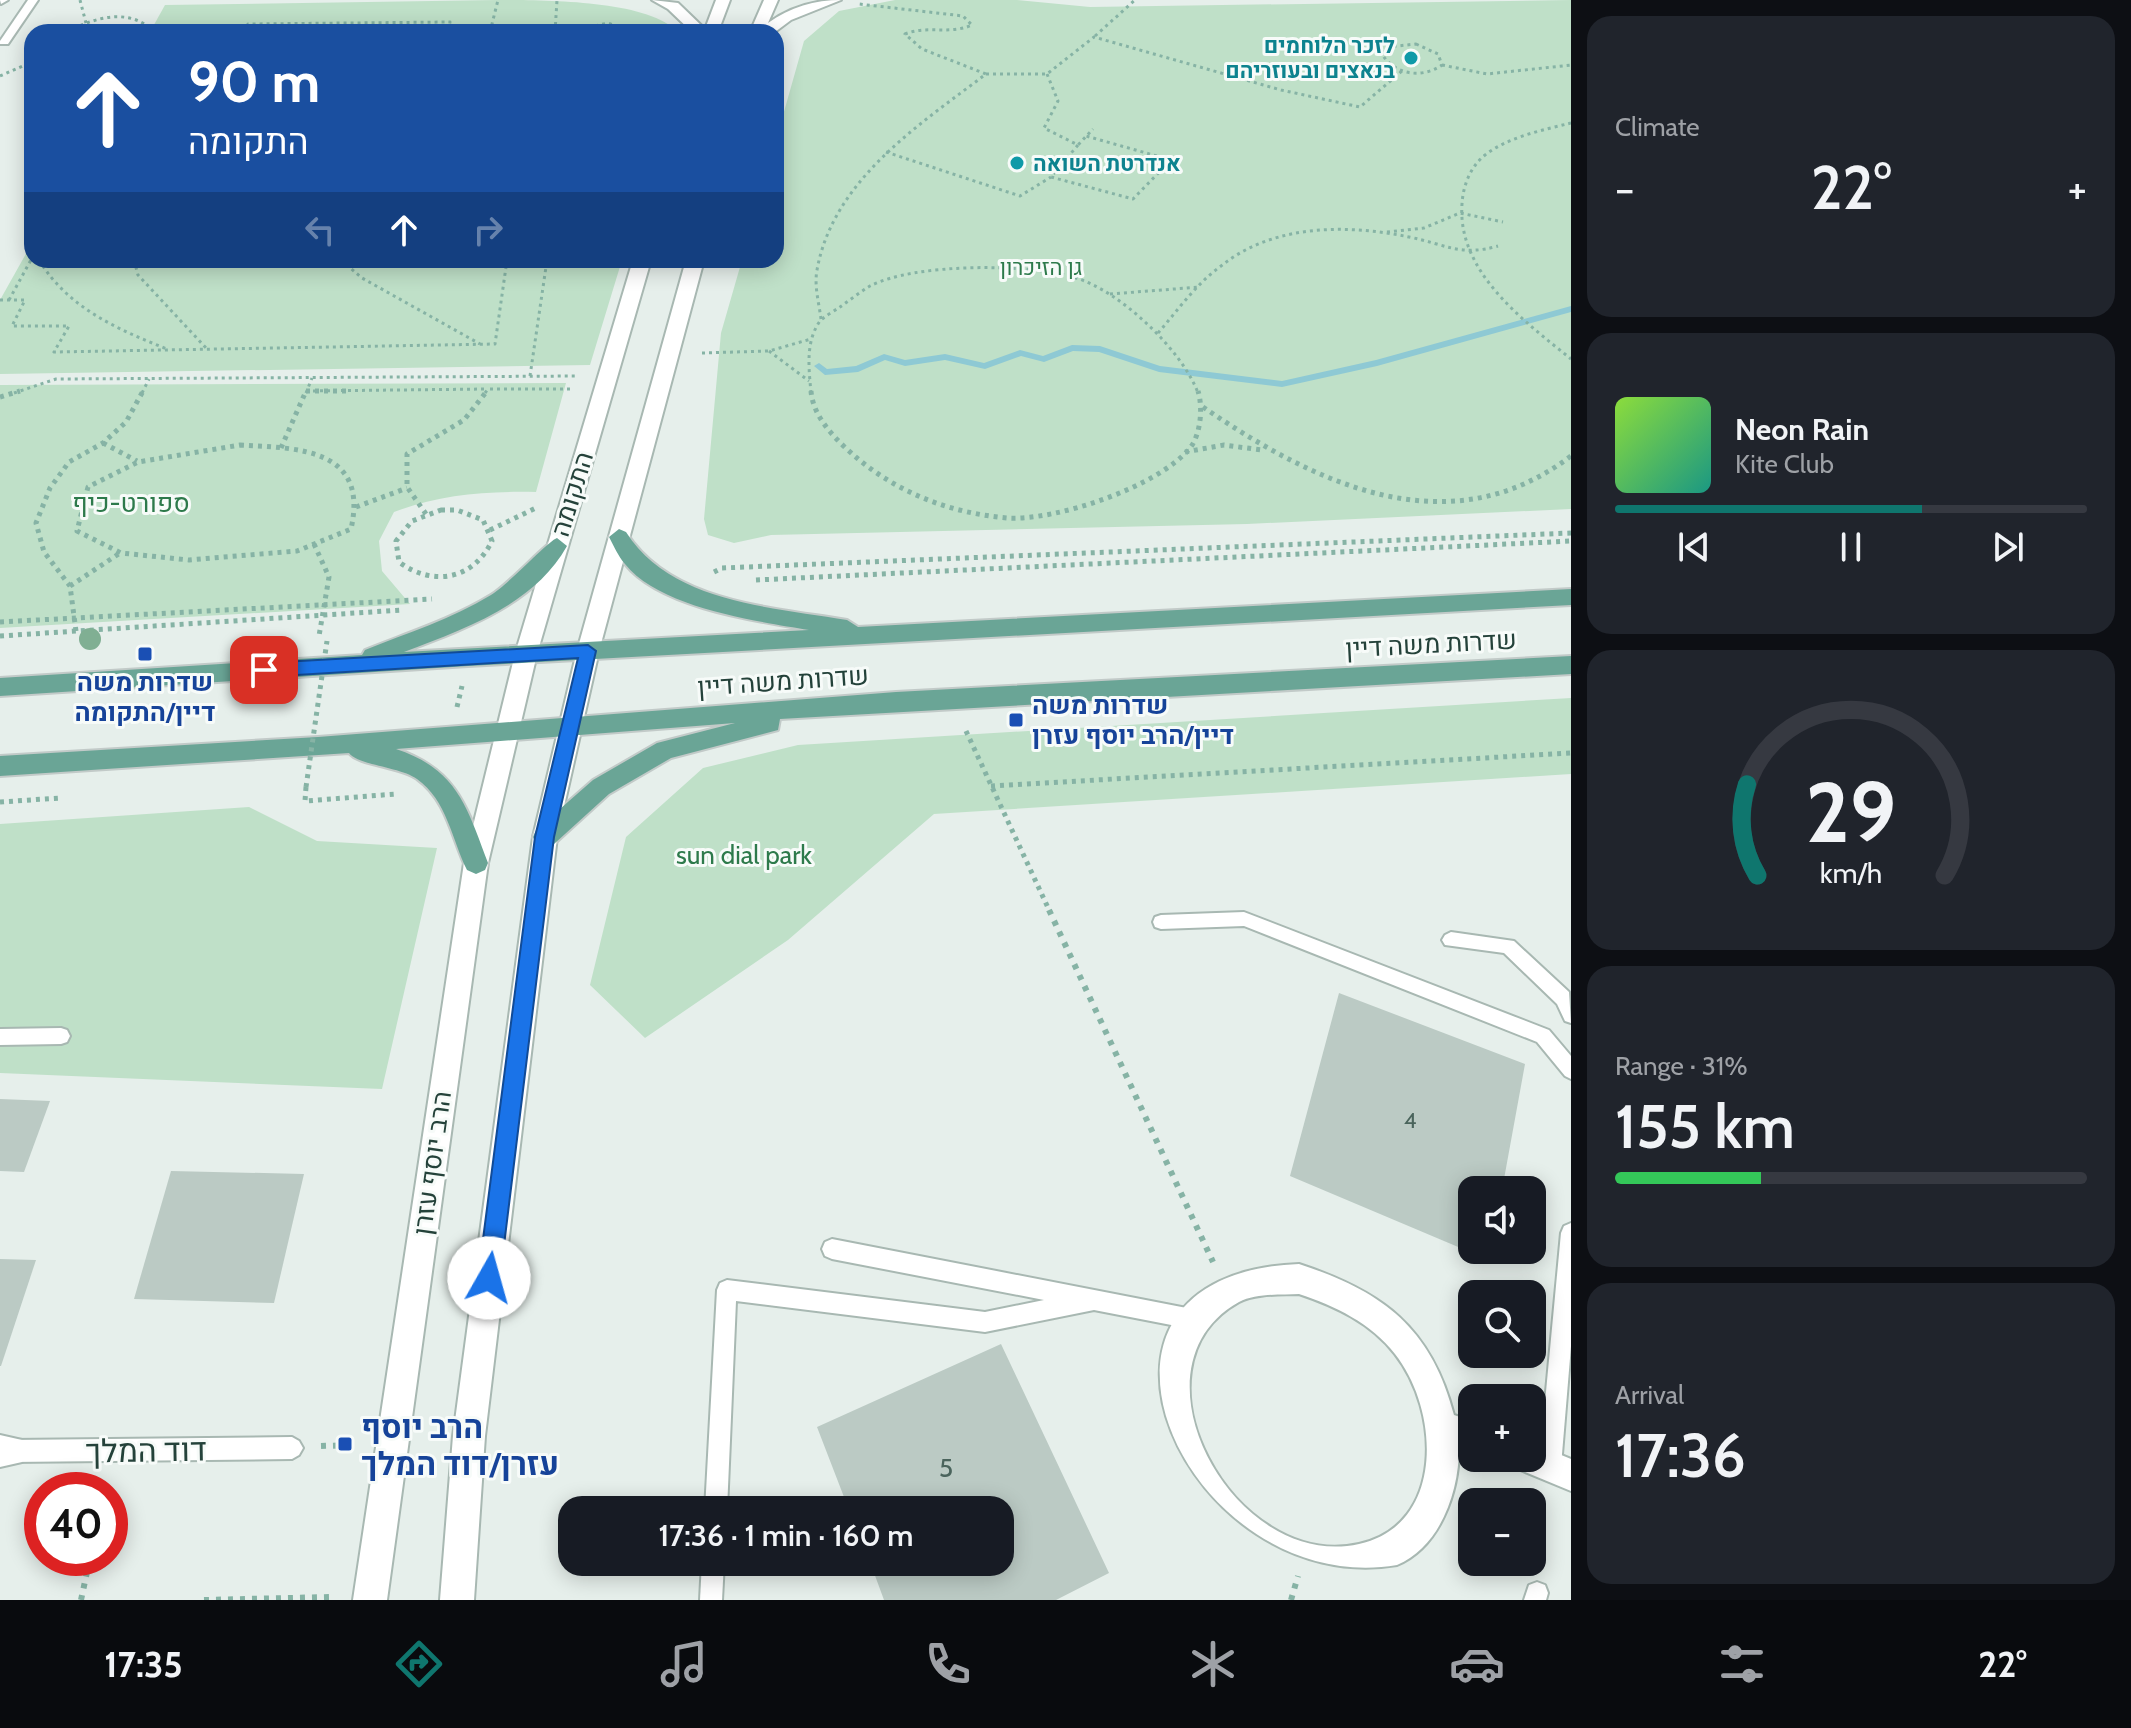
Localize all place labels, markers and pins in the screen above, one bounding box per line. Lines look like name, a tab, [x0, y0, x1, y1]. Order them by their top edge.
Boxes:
place label: לזכר הלוחמים בנאצים ובעוזריהם	[1225, 32, 1395, 84]
marker: לזכר הלוחמים בנאצים ובעוזריהם	[1402, 49, 1420, 67]
place label: אנדרטת השואה	[1033, 150, 1181, 177]
marker: אנדרטת השואה	[1008, 154, 1026, 172]
pin	[230, 636, 298, 704]
marker: שדרות משה דיין/התקומה	[136, 645, 154, 663]
place label: שדרות משה דיין/התקומה	[74, 666, 216, 728]
place label: שדרות משה דיין/הרב יוסף עזרן	[1032, 689, 1234, 751]
marker: שדרות משה דיין/הרב יוסף עזרן	[1007, 711, 1025, 729]
place label: הרב יוסף עזרן/דוד המלך	[361, 1407, 559, 1483]
marker: הרב יוסף עזרן/דוד המלך	[336, 1435, 354, 1453]

